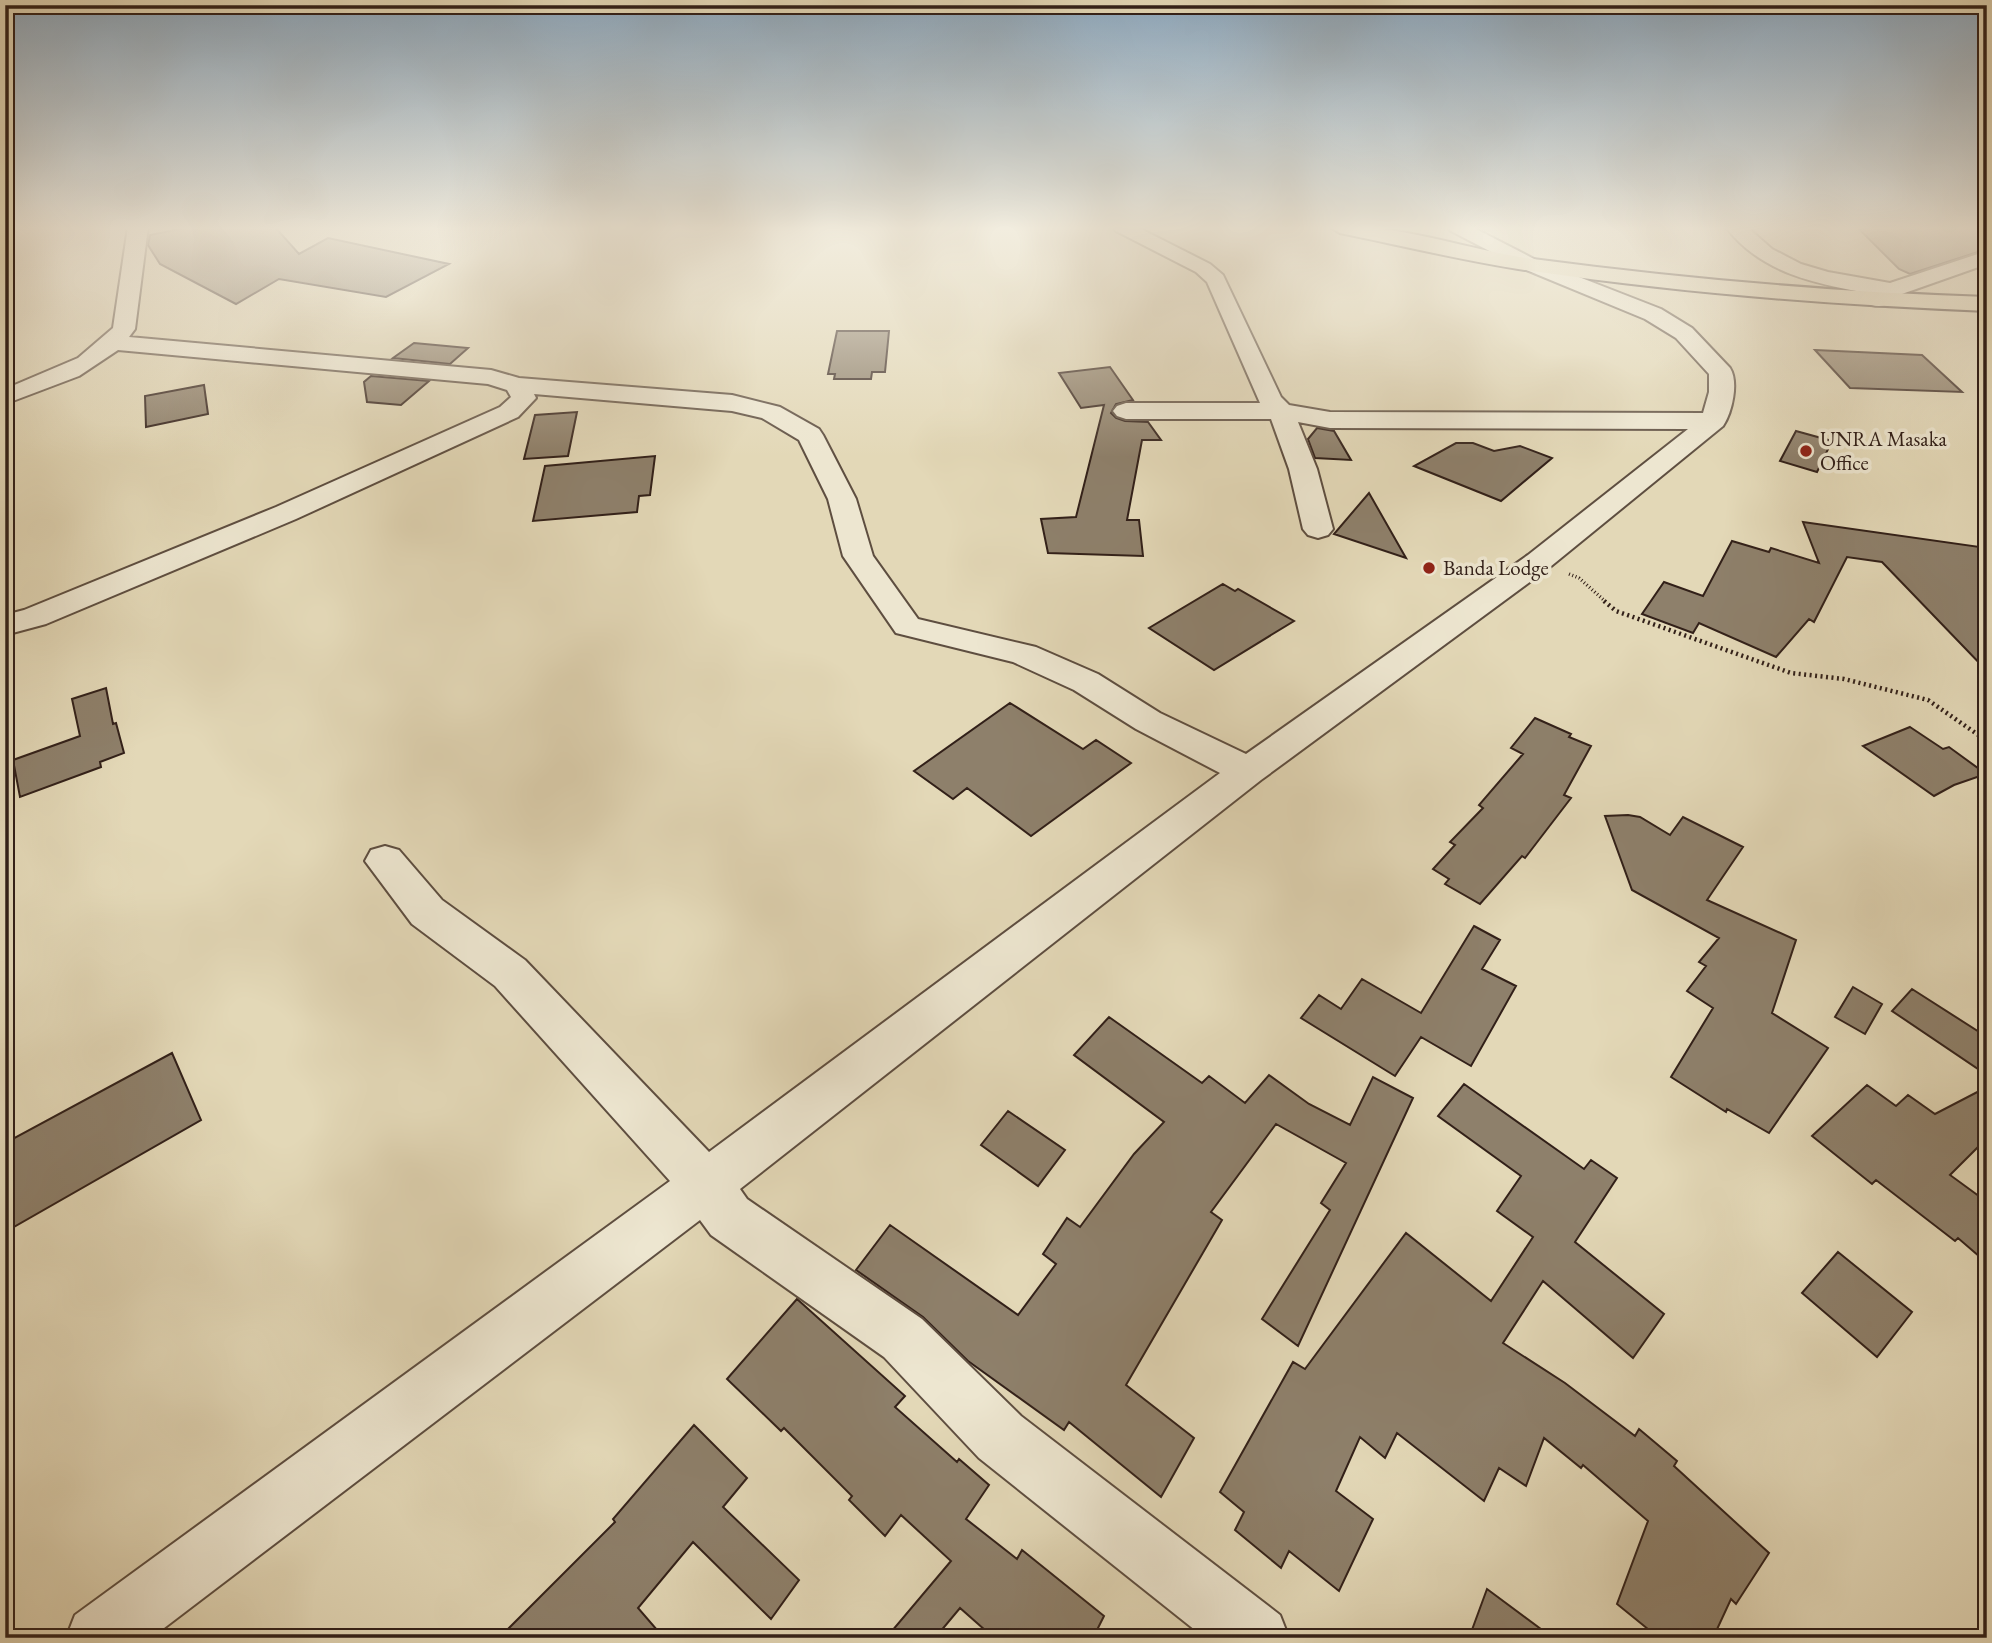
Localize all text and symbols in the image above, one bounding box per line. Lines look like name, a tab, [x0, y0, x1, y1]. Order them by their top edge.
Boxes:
place label: UNRA Masaka Office	[1820, 425, 1948, 476]
marker: UNRA Masaka Office	[1798, 443, 1814, 459]
place label: Banda Lodge	[1443, 554, 1549, 581]
marker: Banda Lodge	[1421, 560, 1437, 576]

